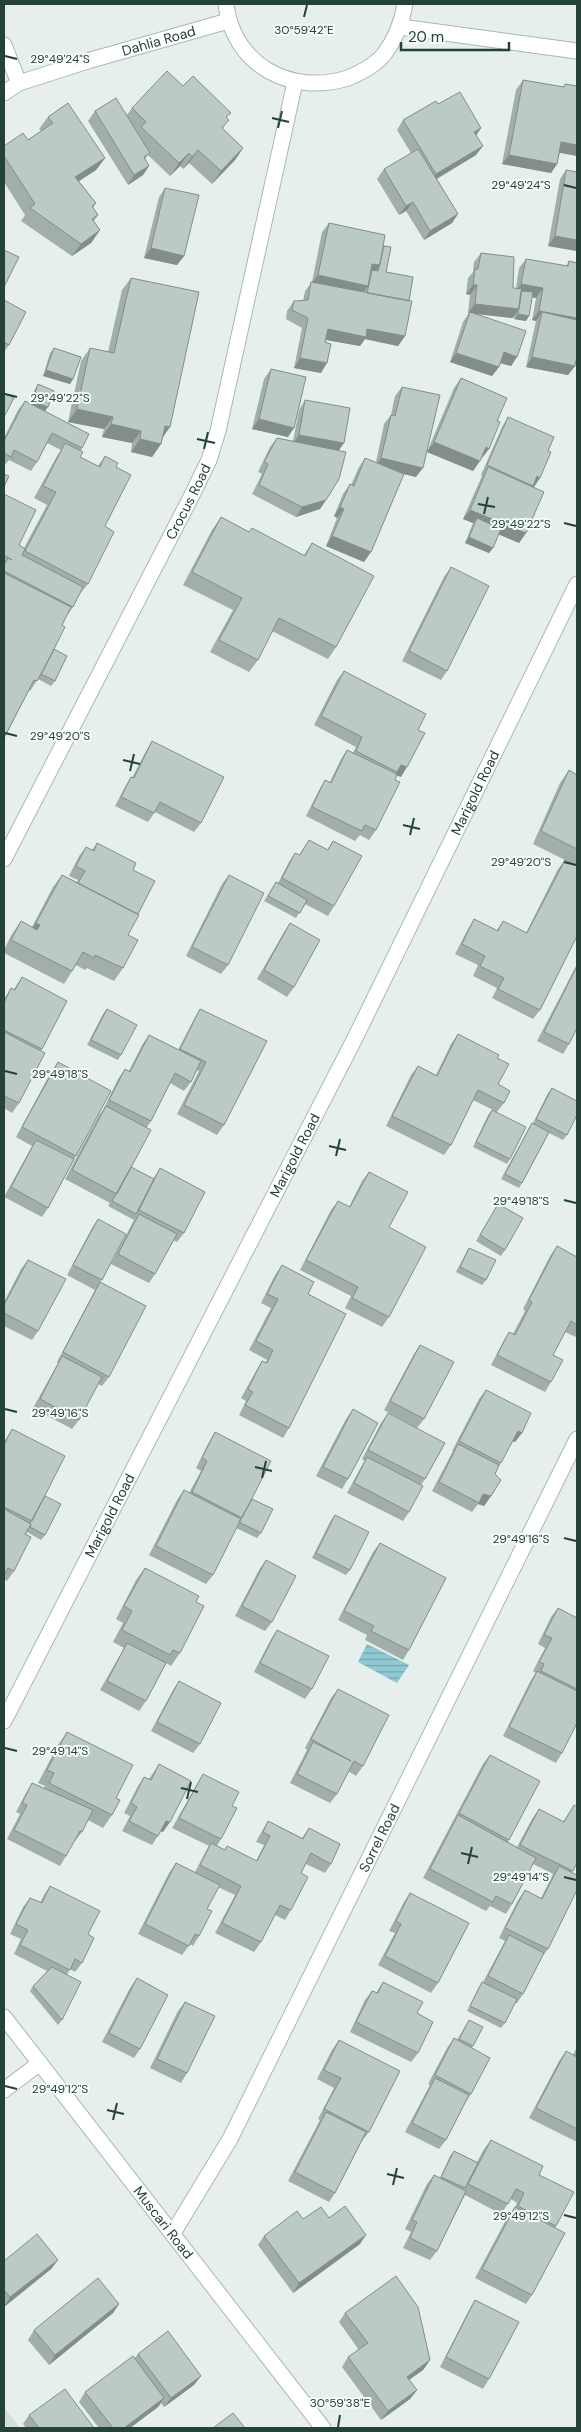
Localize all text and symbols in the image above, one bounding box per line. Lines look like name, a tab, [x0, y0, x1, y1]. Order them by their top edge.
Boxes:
scale bar	[401, 20, 508, 52]
street label: Dahlia Road	[120, 22, 198, 60]
text: 30°59'42"E	[274, 22, 334, 38]
text: 20 m	[408, 27, 444, 47]
text: 29°49'24"S	[30, 51, 90, 67]
text: 29°49'24"S	[491, 177, 551, 193]
text: 29°49'22"S	[30, 390, 90, 406]
street label: Crocus Road	[161, 461, 215, 543]
text: 29°49'22"S	[491, 516, 551, 532]
text: 29°49'20"S	[30, 728, 90, 744]
street label: Marigold Road	[447, 747, 503, 838]
text: 29°49'20"S	[491, 854, 551, 870]
text: 29°49'18"S	[32, 1066, 88, 1082]
street label: Marigold Road	[266, 1110, 324, 1200]
text: 29°49'18"S	[493, 1193, 549, 1209]
text: 29°49'16"S	[32, 1405, 88, 1421]
street label: Marigold Road	[81, 1470, 139, 1561]
text: 29°49'16"S	[493, 1531, 549, 1547]
text: 29°49'14"S	[32, 1743, 88, 1759]
street label: Sorrel Road	[355, 1801, 404, 1875]
text: 29°49'14"S	[493, 1869, 549, 1885]
text: 29°49'12"S	[32, 2081, 88, 2097]
street label: Muscari Road	[130, 2182, 197, 2262]
text: 29°49'12"S	[493, 2208, 549, 2224]
text: 30°59'38"E	[310, 2395, 370, 2411]

